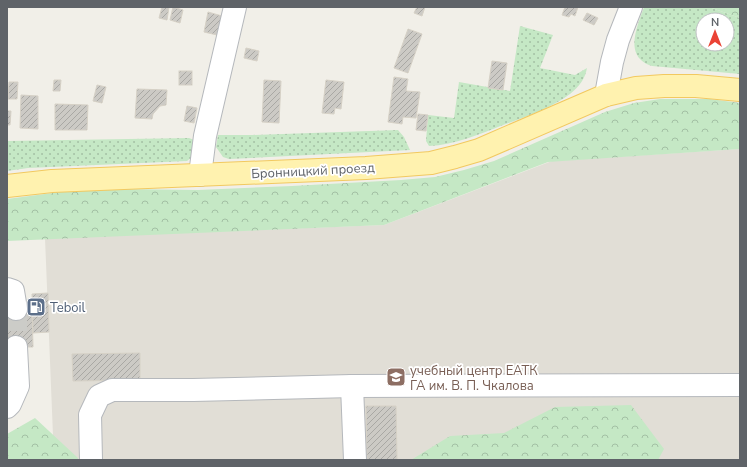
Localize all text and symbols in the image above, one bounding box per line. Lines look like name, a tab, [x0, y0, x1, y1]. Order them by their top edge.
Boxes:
north arrow	[695, 12, 735, 52]
text: N	[711, 15, 719, 30]
street label: Бронницкий проезд	[251, 159, 376, 183]
fuel station icon: Teboil	[25, 296, 47, 318]
place label: Teboil	[50, 299, 86, 317]
place label: учебный центр ЕАТК ГА им. В. П. Чкалова	[410, 362, 538, 395]
school or university icon: учебный центр ЕАТК ГА им. В. П. Чкалова	[385, 366, 407, 388]

